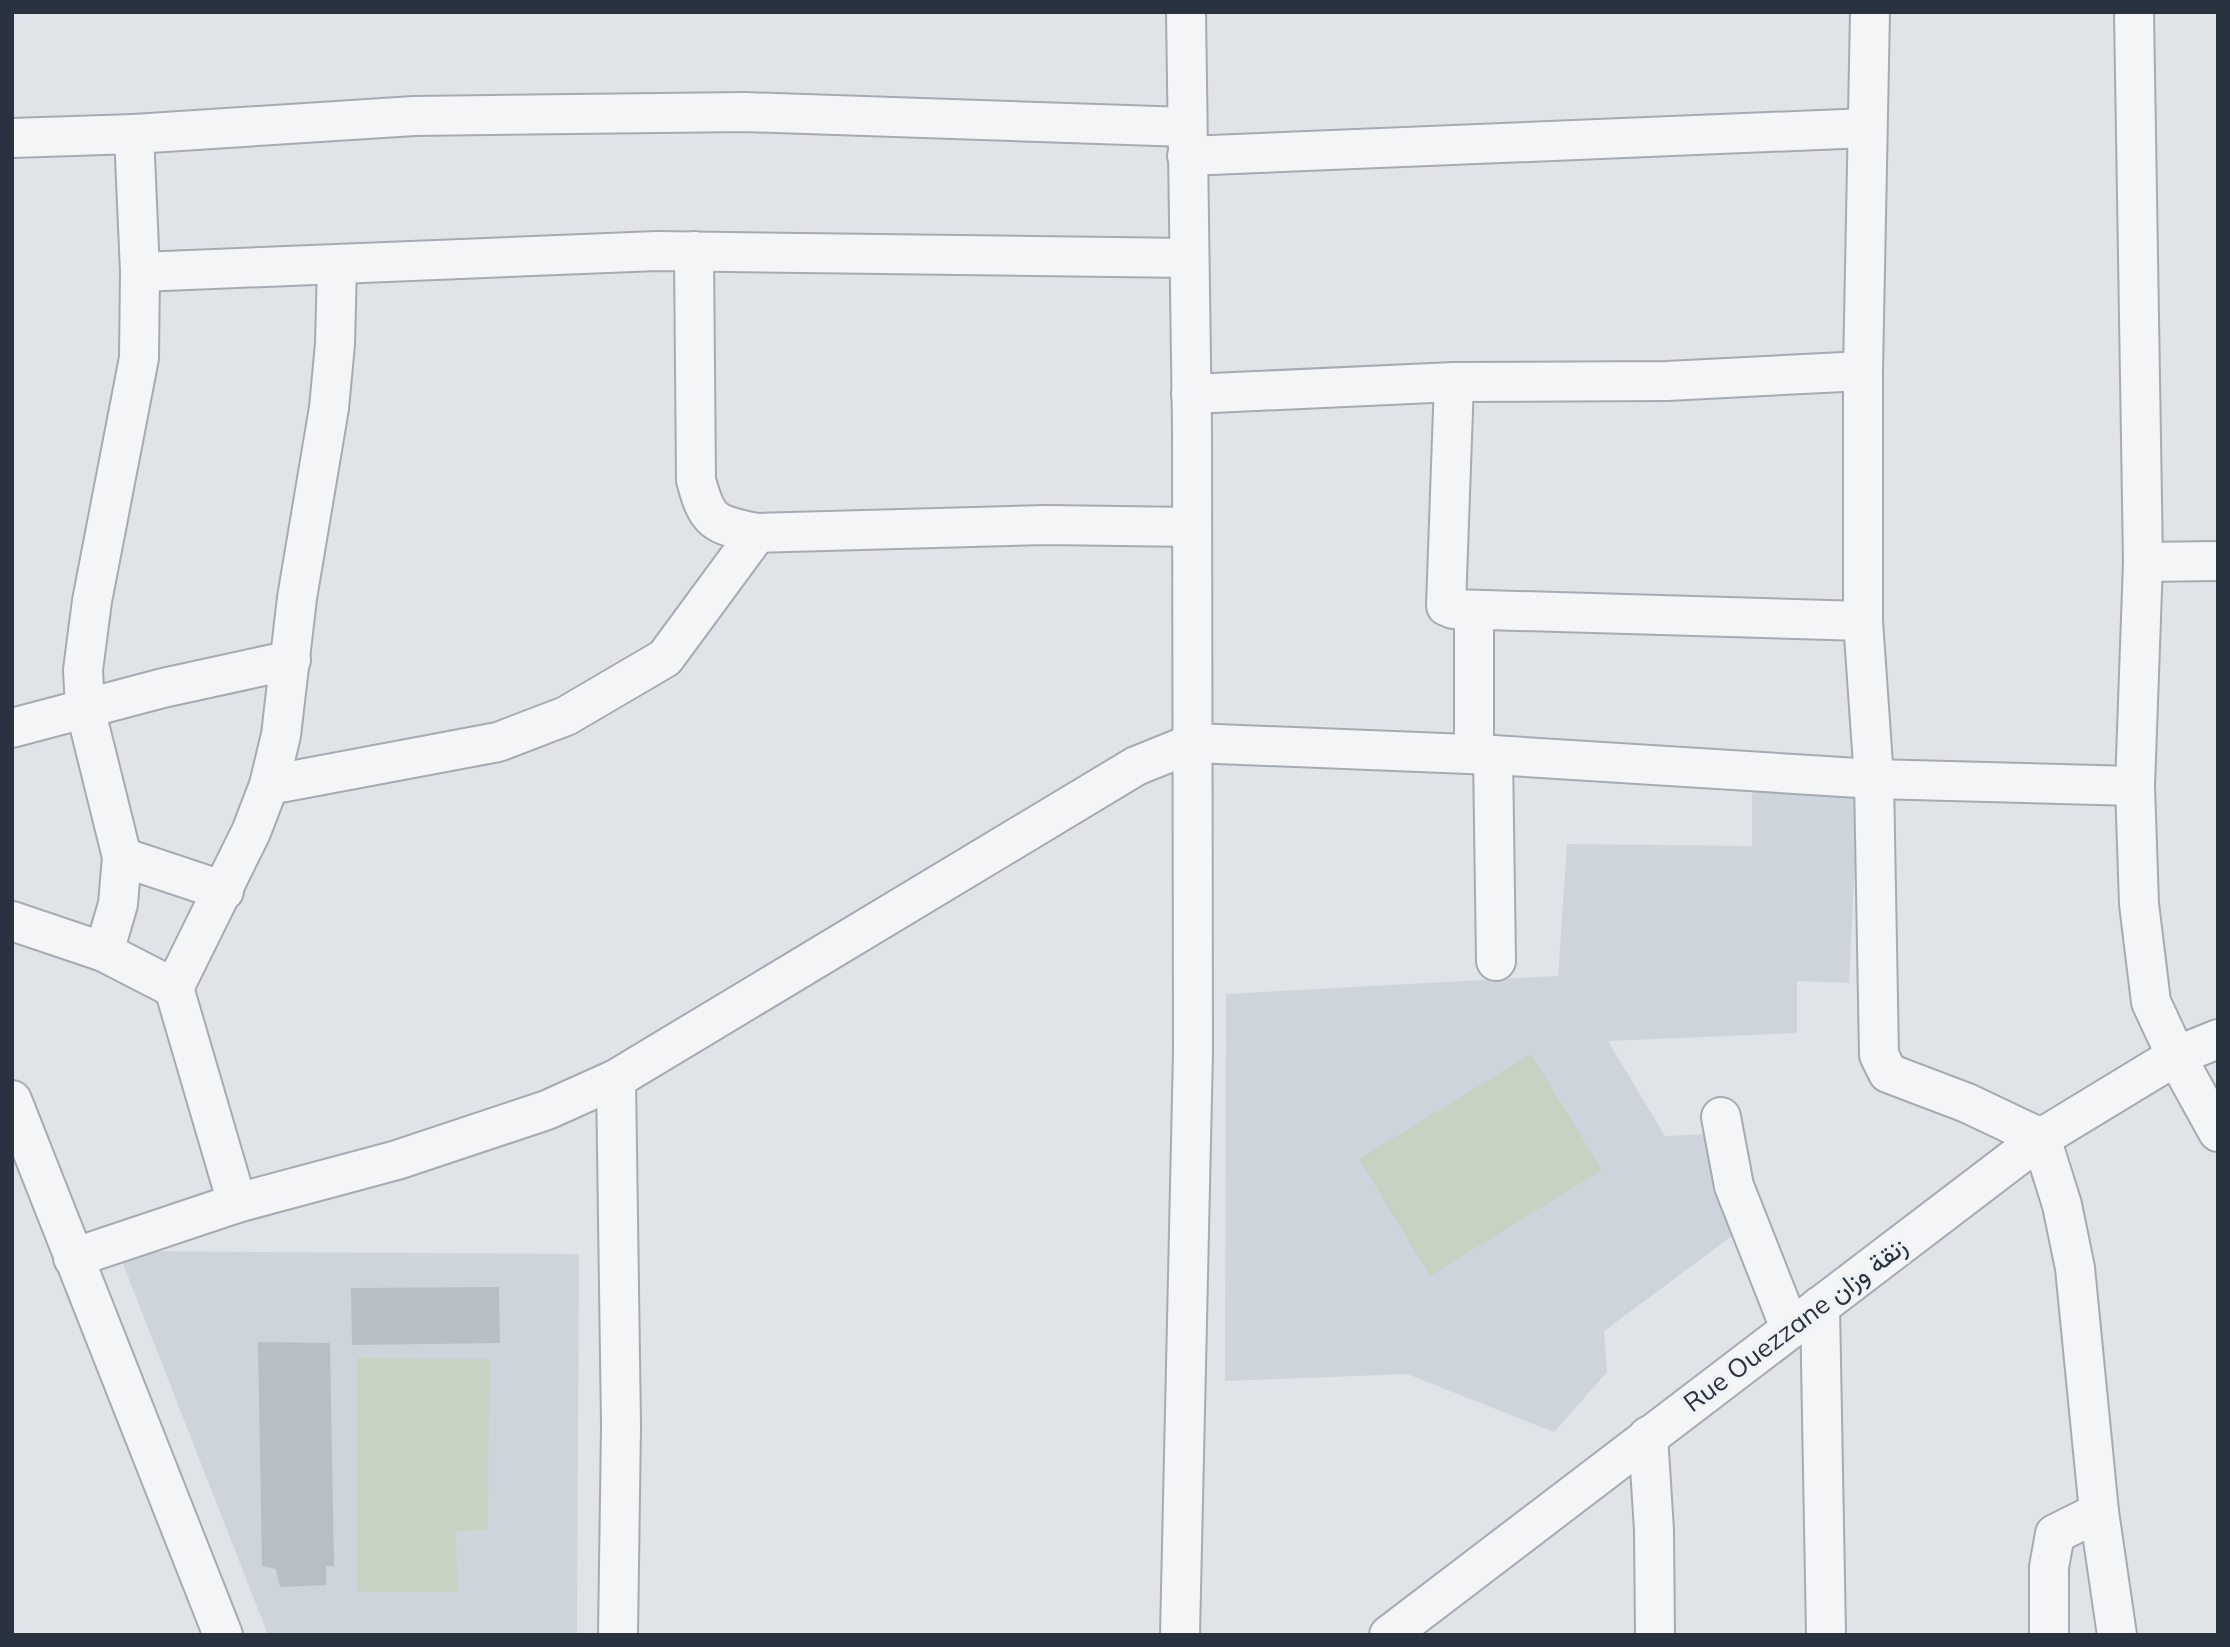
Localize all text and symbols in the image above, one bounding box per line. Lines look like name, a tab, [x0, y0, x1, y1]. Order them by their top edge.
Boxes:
street label: Rue Ouezzane زنقة وزان	[1677, 1229, 1913, 1419]

